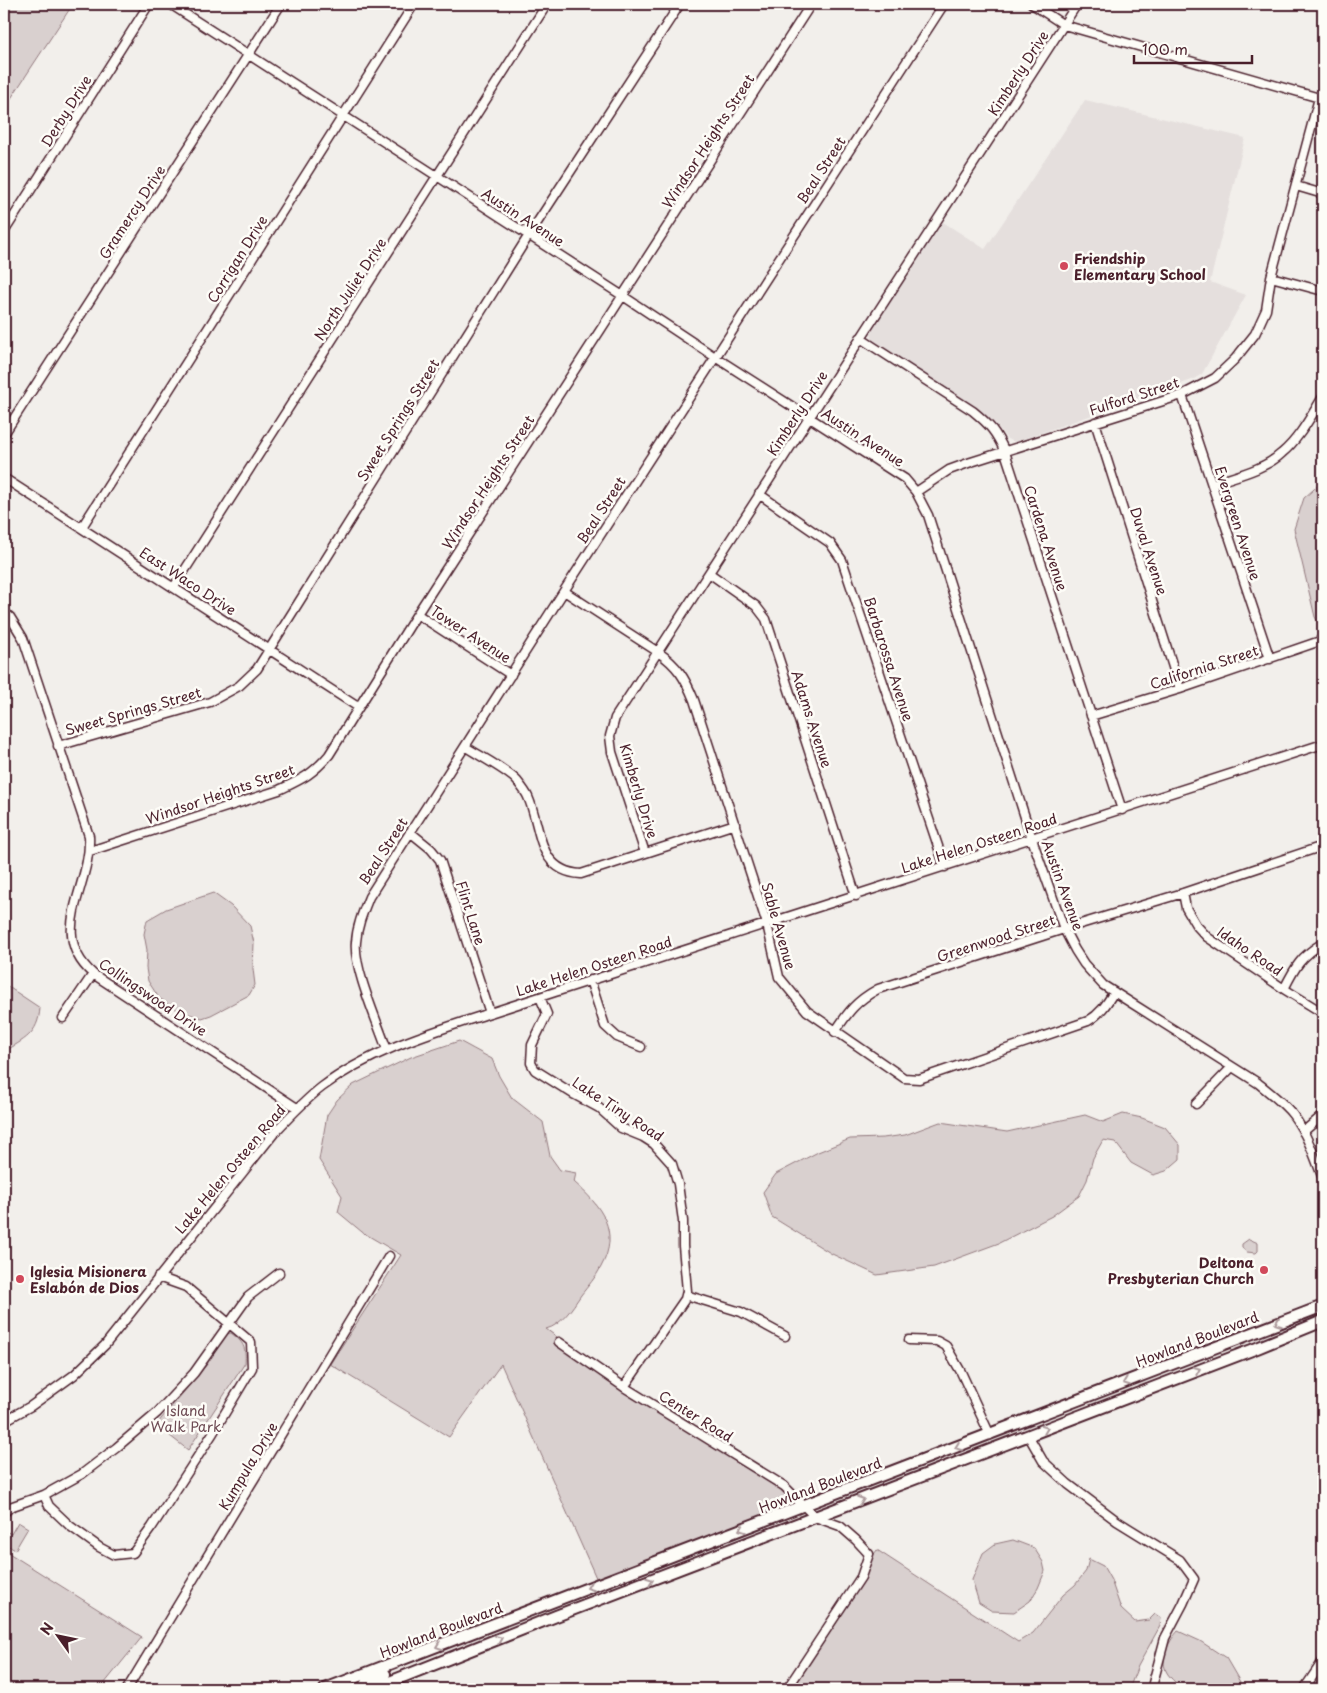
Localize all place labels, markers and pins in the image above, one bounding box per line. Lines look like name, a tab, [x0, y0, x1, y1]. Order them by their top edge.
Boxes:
place label: Friendship Elementary School	[1074, 248, 1206, 285]
marker: Friendship Elementary School	[1058, 260, 1070, 272]
place label: Deltona Presbyterian Church	[1108, 1252, 1255, 1289]
place label: Iglesia Misionera Eslabón de Dios	[30, 1261, 147, 1298]
marker: Deltona Presbyterian Church	[1258, 1264, 1270, 1276]
marker: Iglesia Misionera Eslabón de Dios	[14, 1273, 26, 1285]

